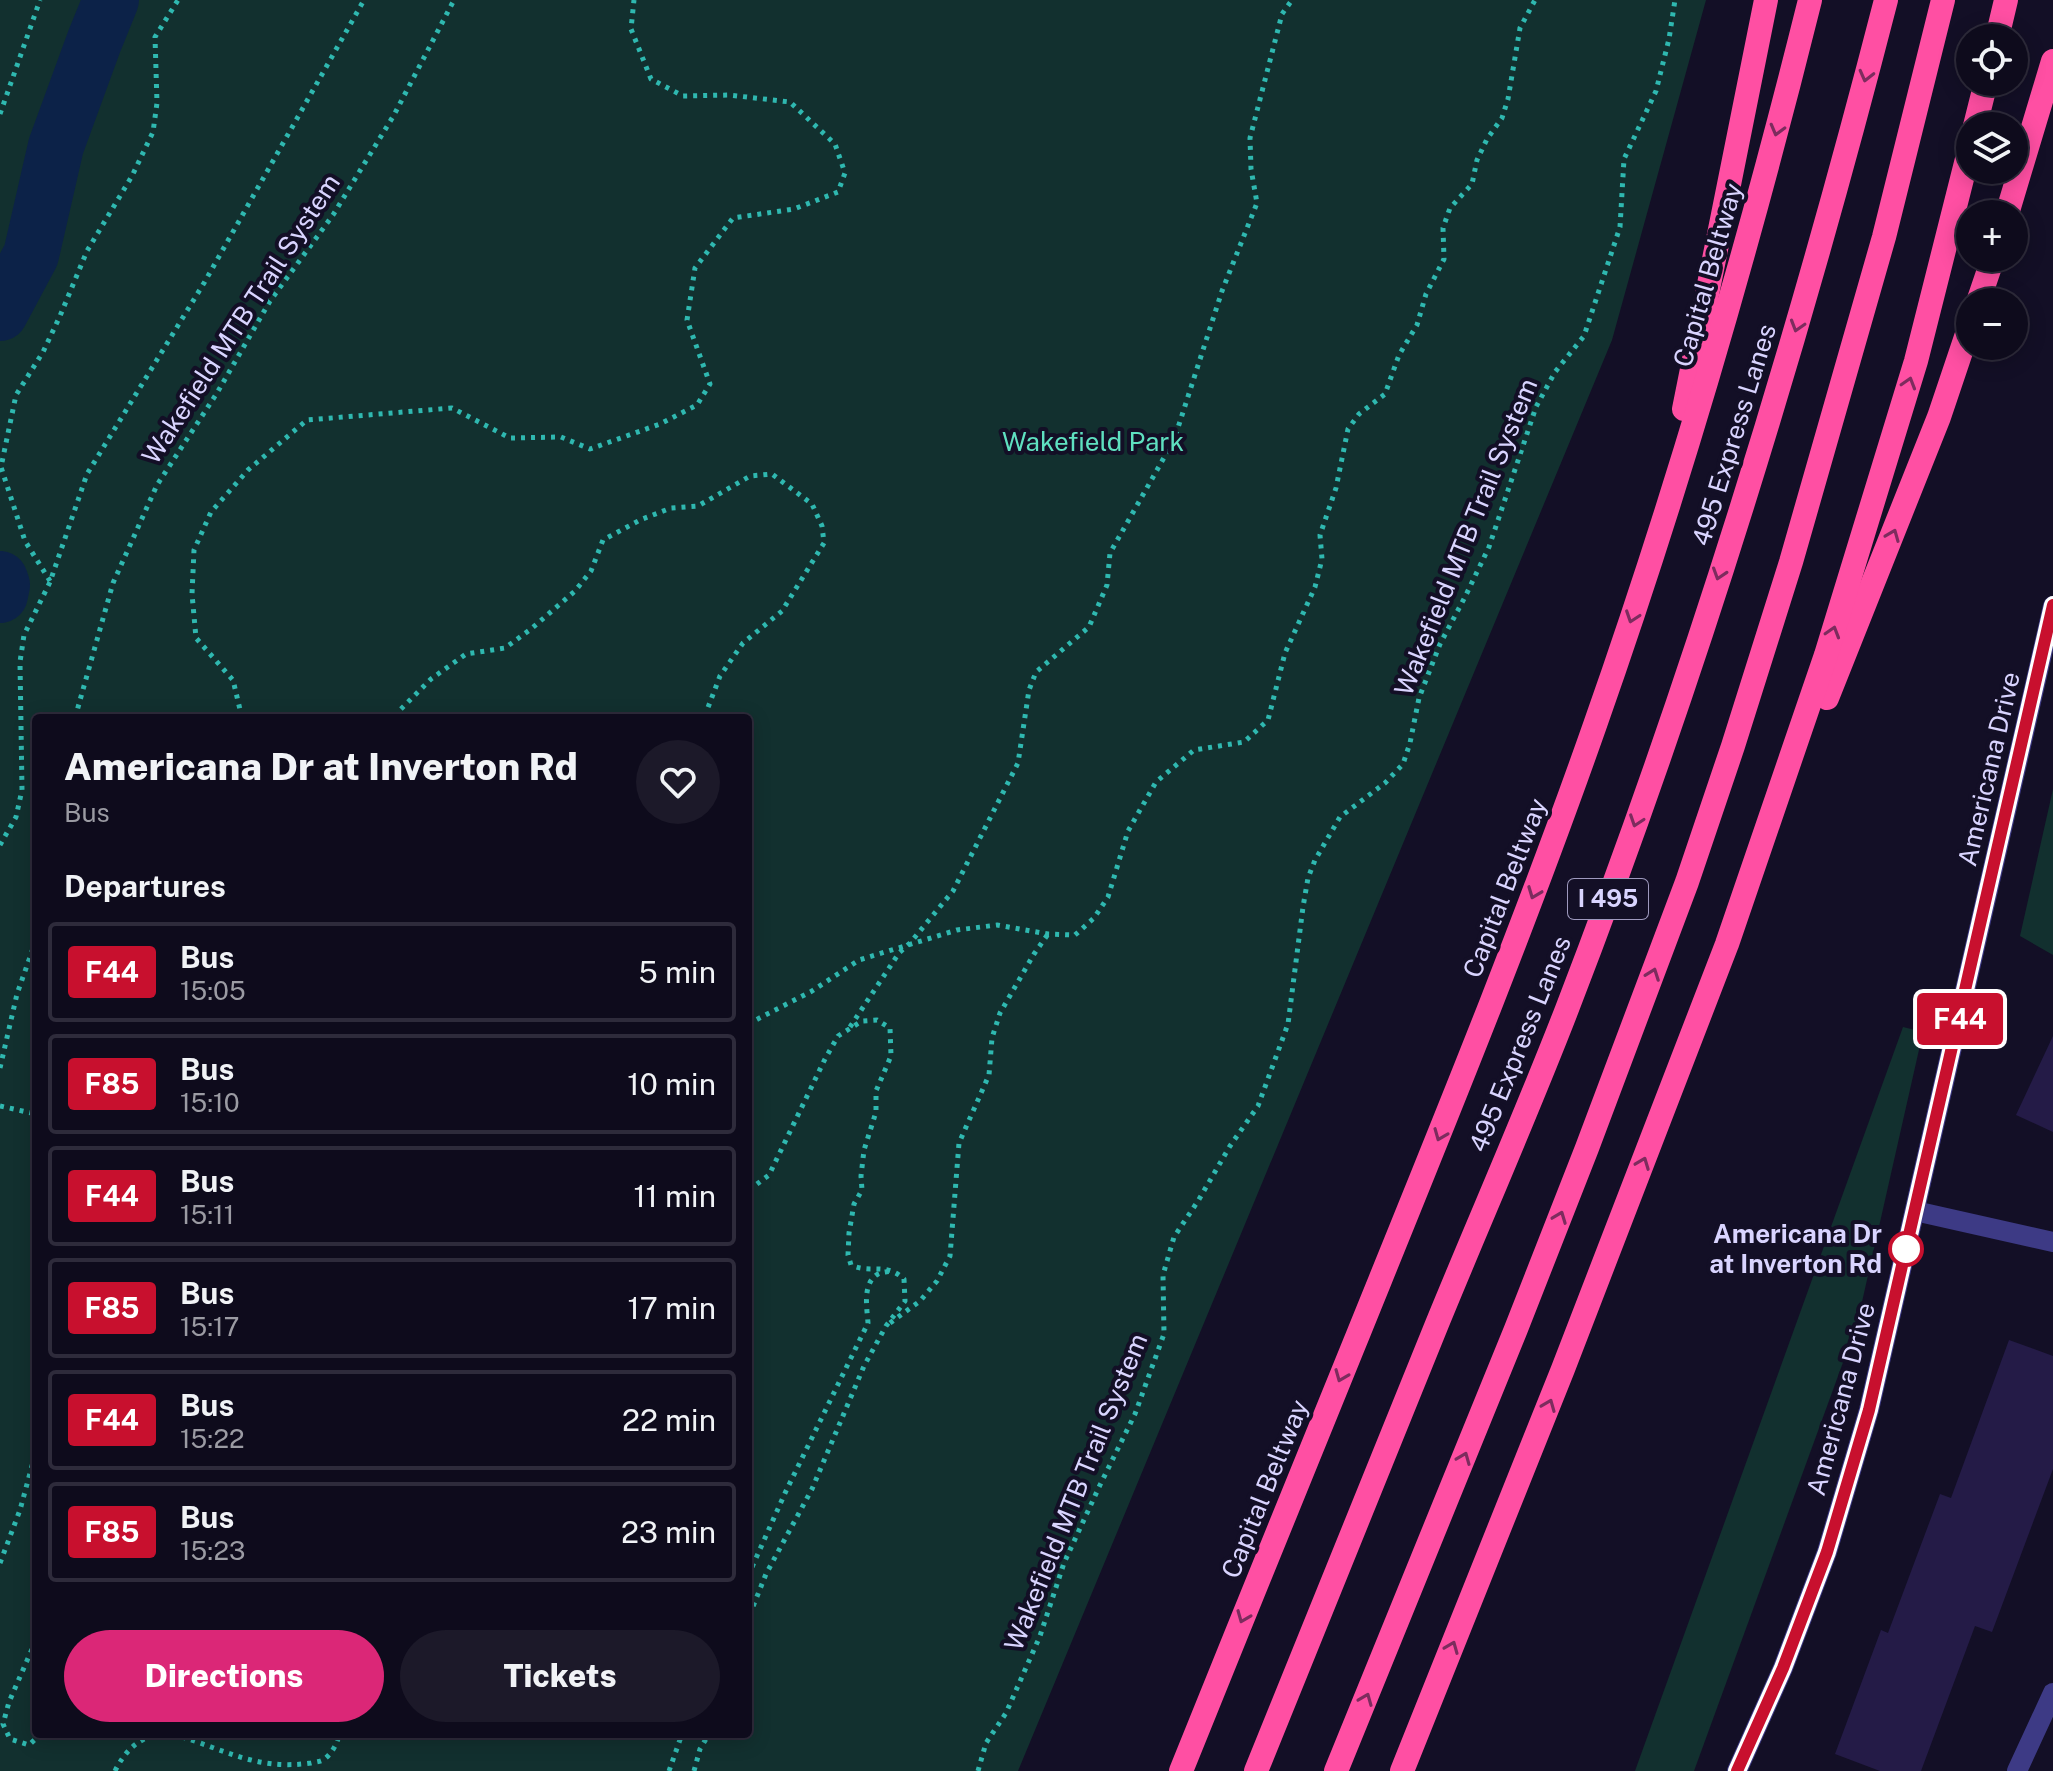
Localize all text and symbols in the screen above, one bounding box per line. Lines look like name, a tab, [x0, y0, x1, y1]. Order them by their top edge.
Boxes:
map controls	[1956, 24, 2028, 360]
button: locate	[1956, 24, 2028, 96]
one-way arrow	[1859, 68, 1876, 82]
button: layers	[1956, 112, 2028, 184]
one-way arrow	[1770, 122, 1786, 136]
street label: Wakefield MTB Trail System	[135, 168, 346, 469]
street label: Capital Beltway	[1666, 179, 1749, 370]
button: +	[1956, 200, 2028, 272]
button: −	[1956, 288, 2028, 360]
one-way arrow	[1790, 319, 1806, 333]
street label: 495 Express Lanes	[1685, 320, 1782, 550]
street label: Wakefield MTB Trail System	[1388, 374, 1543, 700]
one-way arrow	[1900, 377, 1916, 391]
park label: Wakefield Park	[1002, 426, 1184, 457]
one-way arrow	[1883, 529, 1900, 543]
one-way arrow	[1713, 567, 1729, 581]
one-way arrow	[1626, 609, 1642, 623]
one-way arrow	[1824, 626, 1840, 639]
street label: Americana Drive	[1951, 669, 2026, 869]
button: heart	[636, 740, 720, 824]
text: Americana Dr at Inverton Rd	[64, 744, 578, 789]
street label: Capital Beltway	[1456, 794, 1553, 982]
text: Bus	[64, 797, 110, 828]
one-way arrow	[1629, 813, 1646, 827]
text: Departures	[64, 868, 226, 904]
road number: I 495	[1568, 879, 1648, 919]
one-way arrow	[1527, 885, 1544, 899]
street label: 495 Express Lanes	[1462, 931, 1577, 1156]
text: Bus	[180, 939, 234, 975]
text: 5 min	[639, 954, 716, 990]
text: F44	[85, 955, 139, 988]
one-way arrow	[1643, 967, 1660, 981]
text: 15:05	[180, 975, 246, 1006]
line badge: F44	[1914, 993, 2006, 1045]
text: F44	[1933, 1002, 1987, 1035]
text: Bus	[180, 1051, 234, 1087]
text: 10 min	[627, 1066, 716, 1102]
text: F85	[85, 1067, 139, 1100]
text: 15:10	[180, 1087, 240, 1118]
one-way arrow	[1433, 1127, 1449, 1141]
one-way arrow	[1633, 1157, 1650, 1171]
text: Bus	[180, 1163, 234, 1199]
text: 11 min	[633, 1178, 716, 1214]
text: F44	[85, 1179, 139, 1212]
text: 15:11	[180, 1199, 234, 1230]
one-way arrow	[1551, 1211, 1567, 1225]
place label: Americana Dr at Inverton Rd	[1709, 1218, 1882, 1279]
marker: Americana Dr at Inverton Rd	[1889, 1232, 1923, 1266]
text: Bus	[180, 1275, 234, 1311]
text: 17 min	[628, 1290, 716, 1326]
text: F85	[85, 1291, 139, 1324]
street label: Americana Drive	[1800, 1299, 1881, 1499]
text: 15:17	[180, 1311, 239, 1342]
street label: Wakefield MTB Trail System	[998, 1329, 1153, 1655]
one-way arrow	[1334, 1368, 1351, 1382]
text: Bus	[180, 1387, 234, 1423]
street label: Capital Beltway	[1215, 1395, 1314, 1583]
one-way arrow	[1539, 1399, 1555, 1413]
text: 22 min	[622, 1402, 716, 1438]
text: F44	[85, 1403, 139, 1436]
text: 15:22	[180, 1423, 245, 1454]
one-way arrow	[1454, 1452, 1471, 1466]
text: Bus	[180, 1499, 234, 1535]
text: 23 min	[621, 1514, 716, 1550]
text: F85	[85, 1515, 139, 1548]
text: 15:23	[180, 1535, 246, 1566]
one-way arrow	[1237, 1609, 1253, 1623]
button: Directions	[64, 1630, 384, 1722]
button: Tickets	[400, 1630, 720, 1722]
one-way arrow	[1442, 1641, 1459, 1655]
one-way arrow	[1356, 1693, 1372, 1707]

